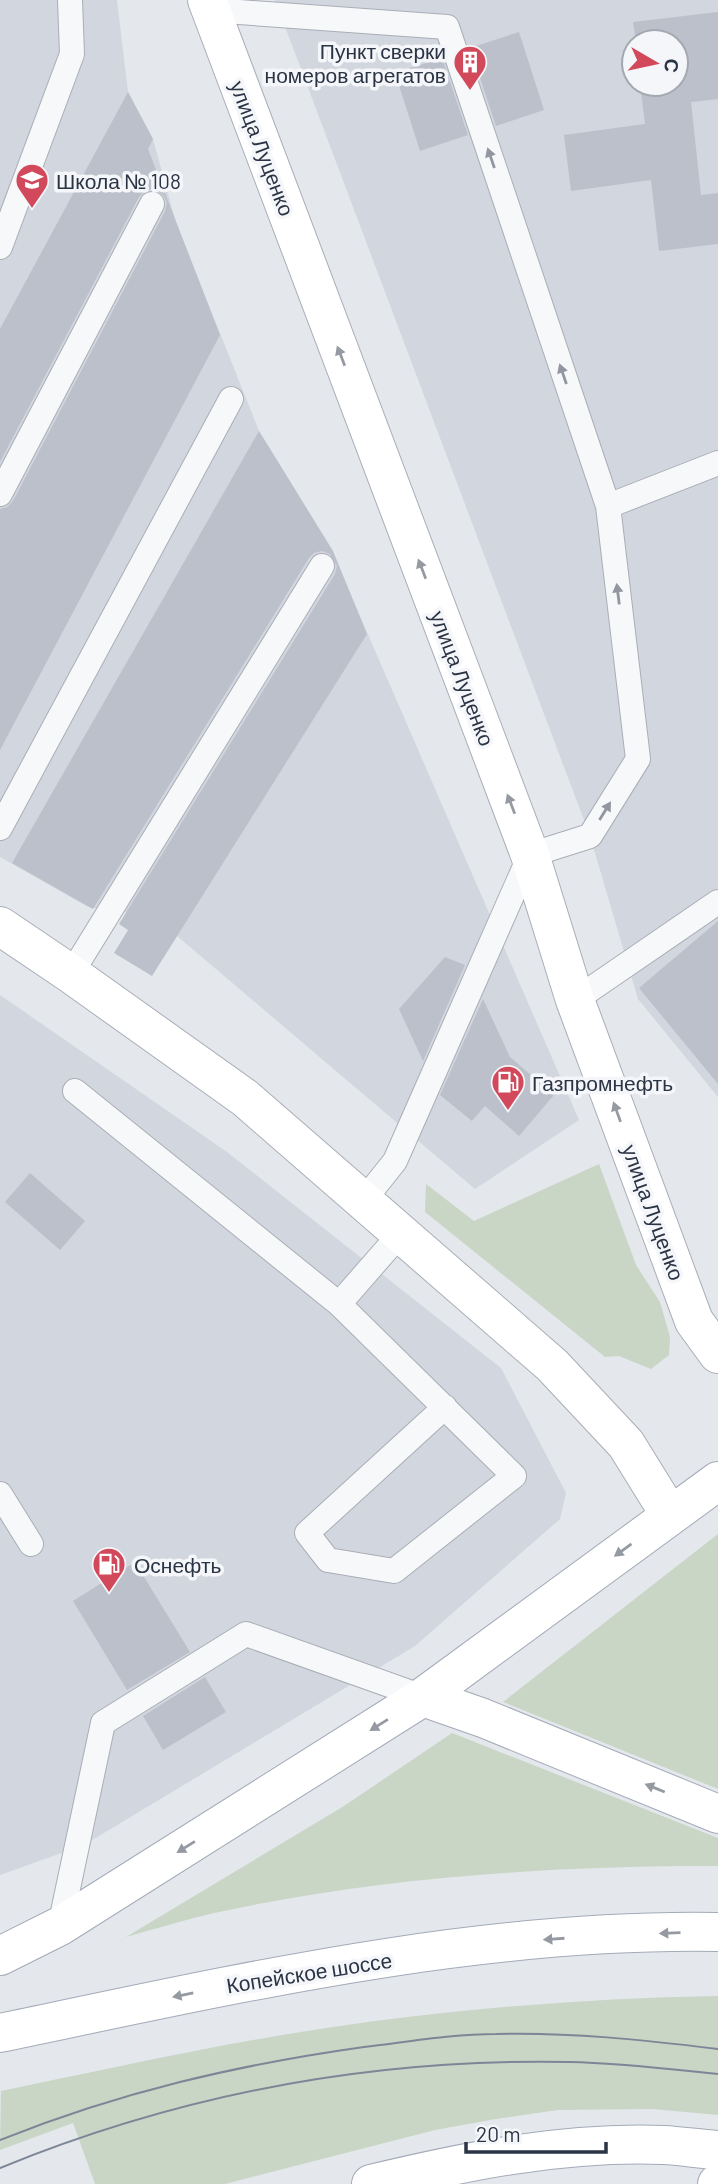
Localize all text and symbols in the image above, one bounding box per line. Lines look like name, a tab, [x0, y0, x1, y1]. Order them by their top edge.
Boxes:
north arrow	[620, 28, 690, 98]
place label: Пункт сверки номеров агрегатов	[265, 38, 446, 87]
building icon: Пункт сверки номеров агрегатов	[451, 43, 489, 92]
text: С	[660, 57, 685, 75]
street label: улица Луценко	[226, 77, 300, 219]
one-way arrow	[485, 148, 496, 169]
school or university icon: Школа № 108	[13, 161, 51, 210]
place label: Школа № 108	[56, 168, 181, 193]
one-way arrow	[335, 345, 346, 366]
one-way arrow	[558, 363, 568, 384]
one-way arrow	[416, 558, 427, 579]
one-way arrow	[613, 582, 624, 604]
street label: улица Луценко	[426, 607, 500, 749]
one-way arrow	[505, 794, 516, 815]
one-way arrow	[599, 801, 612, 820]
fuel station icon: Газпромнефть	[489, 1063, 527, 1112]
place label: Газпромнефть	[532, 1070, 673, 1095]
one-way arrow	[611, 1101, 622, 1122]
street label: улица Луценко	[618, 1141, 690, 1283]
one-way arrow	[614, 1542, 632, 1556]
fuel station icon: Оснефть	[90, 1545, 128, 1594]
place label: Оснефть	[134, 1552, 222, 1577]
one-way arrow	[369, 1719, 389, 1732]
one-way arrow	[644, 1782, 665, 1793]
one-way arrow	[177, 1840, 196, 1853]
one-way arrow	[659, 1927, 681, 1939]
one-way arrow	[542, 1934, 564, 1945]
street label: Копейское шоссе	[224, 1947, 394, 1997]
one-way arrow	[172, 1989, 194, 2000]
scale bar	[466, 2110, 606, 2154]
text: 20 m	[476, 2121, 521, 2146]

